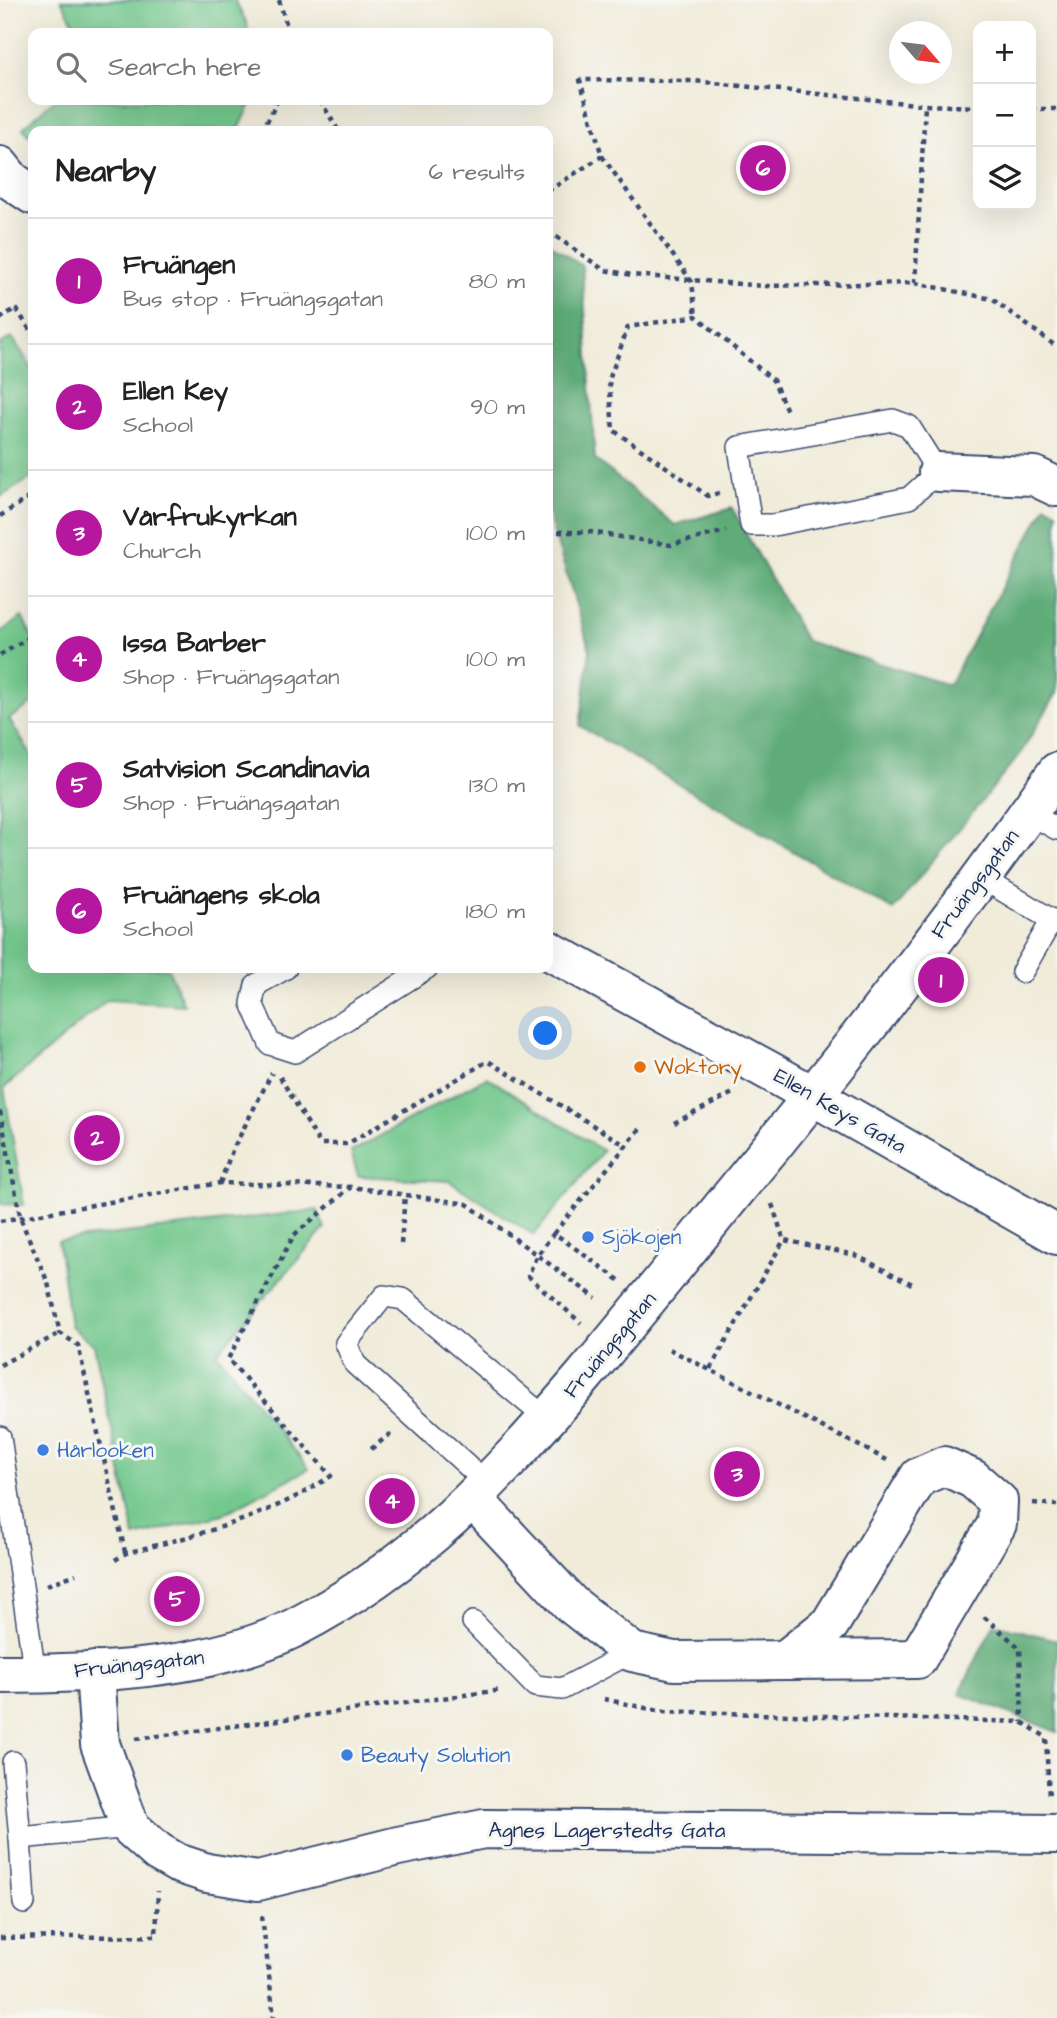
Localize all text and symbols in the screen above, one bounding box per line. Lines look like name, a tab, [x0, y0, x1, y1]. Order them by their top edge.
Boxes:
north arrow	[889, 21, 952, 84]
map controls	[973, 21, 1036, 210]
button: +	[973, 21, 1036, 84]
search box	[28, 28, 553, 105]
icon: search	[52, 48, 90, 86]
text: Search here	[108, 49, 261, 85]
button: −	[973, 84, 1036, 147]
pin: 6	[740, 142, 786, 194]
button: layers	[973, 147, 1036, 210]
text: Nearby	[56, 151, 156, 193]
text: 6 results	[429, 156, 525, 188]
text: Fruängen	[123, 247, 235, 283]
text: 1	[78, 265, 80, 297]
text: 80 m	[468, 265, 525, 297]
text: Bus stop · Fruängsgatan	[123, 283, 383, 315]
text: Ellen Key	[123, 373, 228, 409]
text: 2	[72, 391, 86, 423]
text: 90 m	[470, 391, 525, 423]
text: School	[123, 409, 193, 441]
text: Vårfrukyrkan	[123, 499, 297, 535]
text: 3	[73, 517, 85, 549]
text: 100 m	[466, 517, 525, 549]
text: Church	[123, 535, 201, 567]
text: Issa Barber	[123, 625, 266, 661]
text: 4	[71, 643, 87, 675]
text: 100 m	[466, 643, 525, 675]
text: Shop · Fruängsgatan	[123, 661, 340, 693]
text: Satvision Scandinavia	[123, 751, 369, 787]
text: 5	[71, 769, 87, 801]
text: 130 m	[469, 769, 525, 801]
text: Shop · Fruängsgatan	[123, 787, 340, 819]
street label: Fruängsgatan	[924, 823, 1027, 946]
text: Fruängens skola	[123, 877, 320, 913]
text: 6	[72, 895, 86, 927]
text: 180 m	[466, 895, 525, 927]
text: School	[123, 913, 193, 945]
pin: 1	[918, 954, 964, 1006]
your location	[528, 1016, 562, 1050]
place label: Woktory	[654, 1053, 742, 1084]
marker: Woktory	[632, 1059, 648, 1075]
street label: Ellen Keys Gata	[768, 1061, 912, 1163]
pin: 2	[74, 1112, 120, 1164]
place label: Sjökojen	[602, 1223, 681, 1252]
marker: Sjökojen	[580, 1229, 596, 1245]
street label: Fruängsgatan	[557, 1286, 665, 1406]
place label: Hårlooken	[57, 1436, 154, 1465]
marker: Hårlooken	[35, 1442, 51, 1458]
pin: 3	[714, 1448, 760, 1500]
pin: 4	[369, 1475, 415, 1527]
pin: 5	[154, 1573, 200, 1625]
street label: Fruängsgatan	[73, 1643, 206, 1687]
place label: Beauty Solution	[361, 1741, 510, 1772]
marker: Beauty Solution	[339, 1747, 355, 1763]
street label: Agnes Lagerstedts Gata	[488, 1816, 726, 1847]

